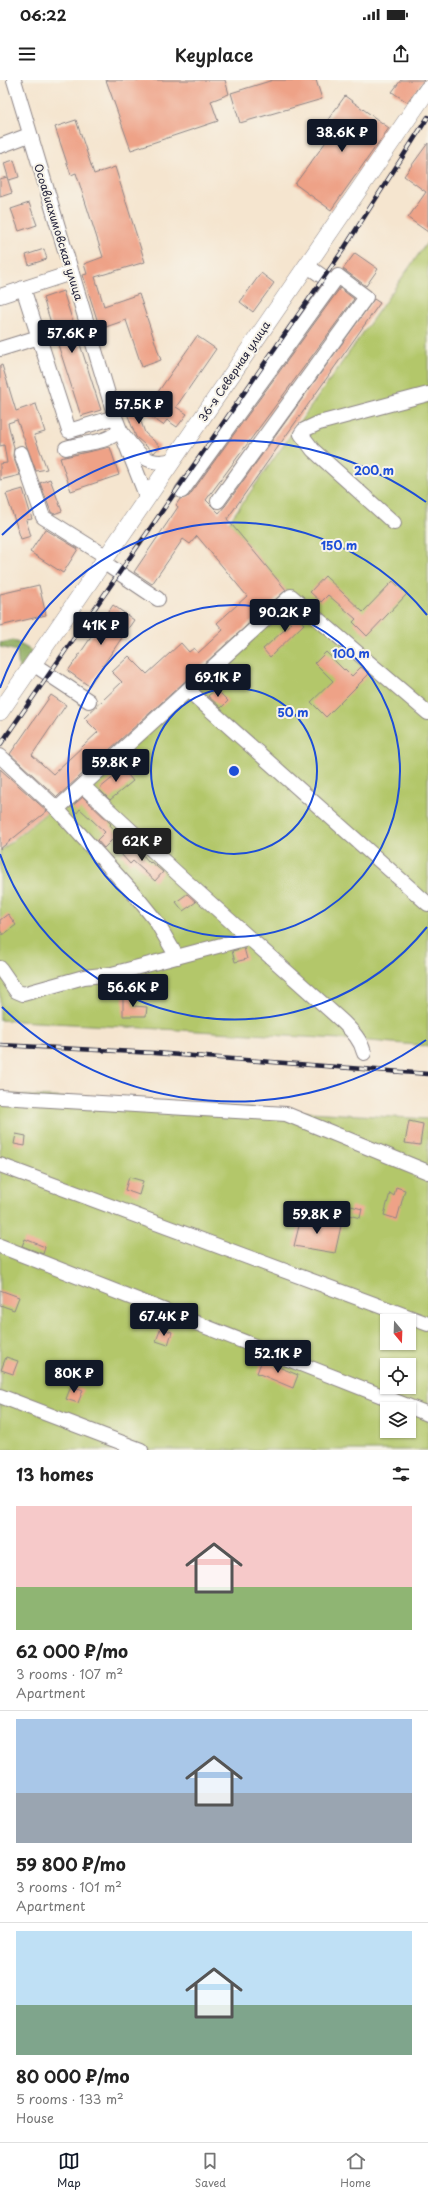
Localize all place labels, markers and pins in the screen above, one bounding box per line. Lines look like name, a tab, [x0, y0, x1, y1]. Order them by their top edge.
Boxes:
pin: 38.6K ₽	[305, 119, 379, 153]
pin: 57.6K ₽	[35, 320, 109, 354]
pin: 57.5K ₽	[102, 391, 176, 425]
pin: 90.2K ₽	[248, 599, 322, 633]
pin: 41K ₽	[73, 612, 129, 646]
pin: 69.1K ₽	[181, 664, 255, 698]
pin: 59.8K ₽	[79, 749, 153, 783]
centre of rings	[227, 764, 241, 778]
pin: 62K ₽	[114, 828, 170, 862]
pin: 56.6K ₽	[96, 974, 170, 1008]
pin: 59.8K ₽	[280, 1201, 354, 1235]
pin: 67.4K ₽	[127, 1303, 201, 1337]
pin: 52.1K ₽	[241, 1340, 315, 1374]
pin: 80K ₽	[46, 1360, 102, 1394]

